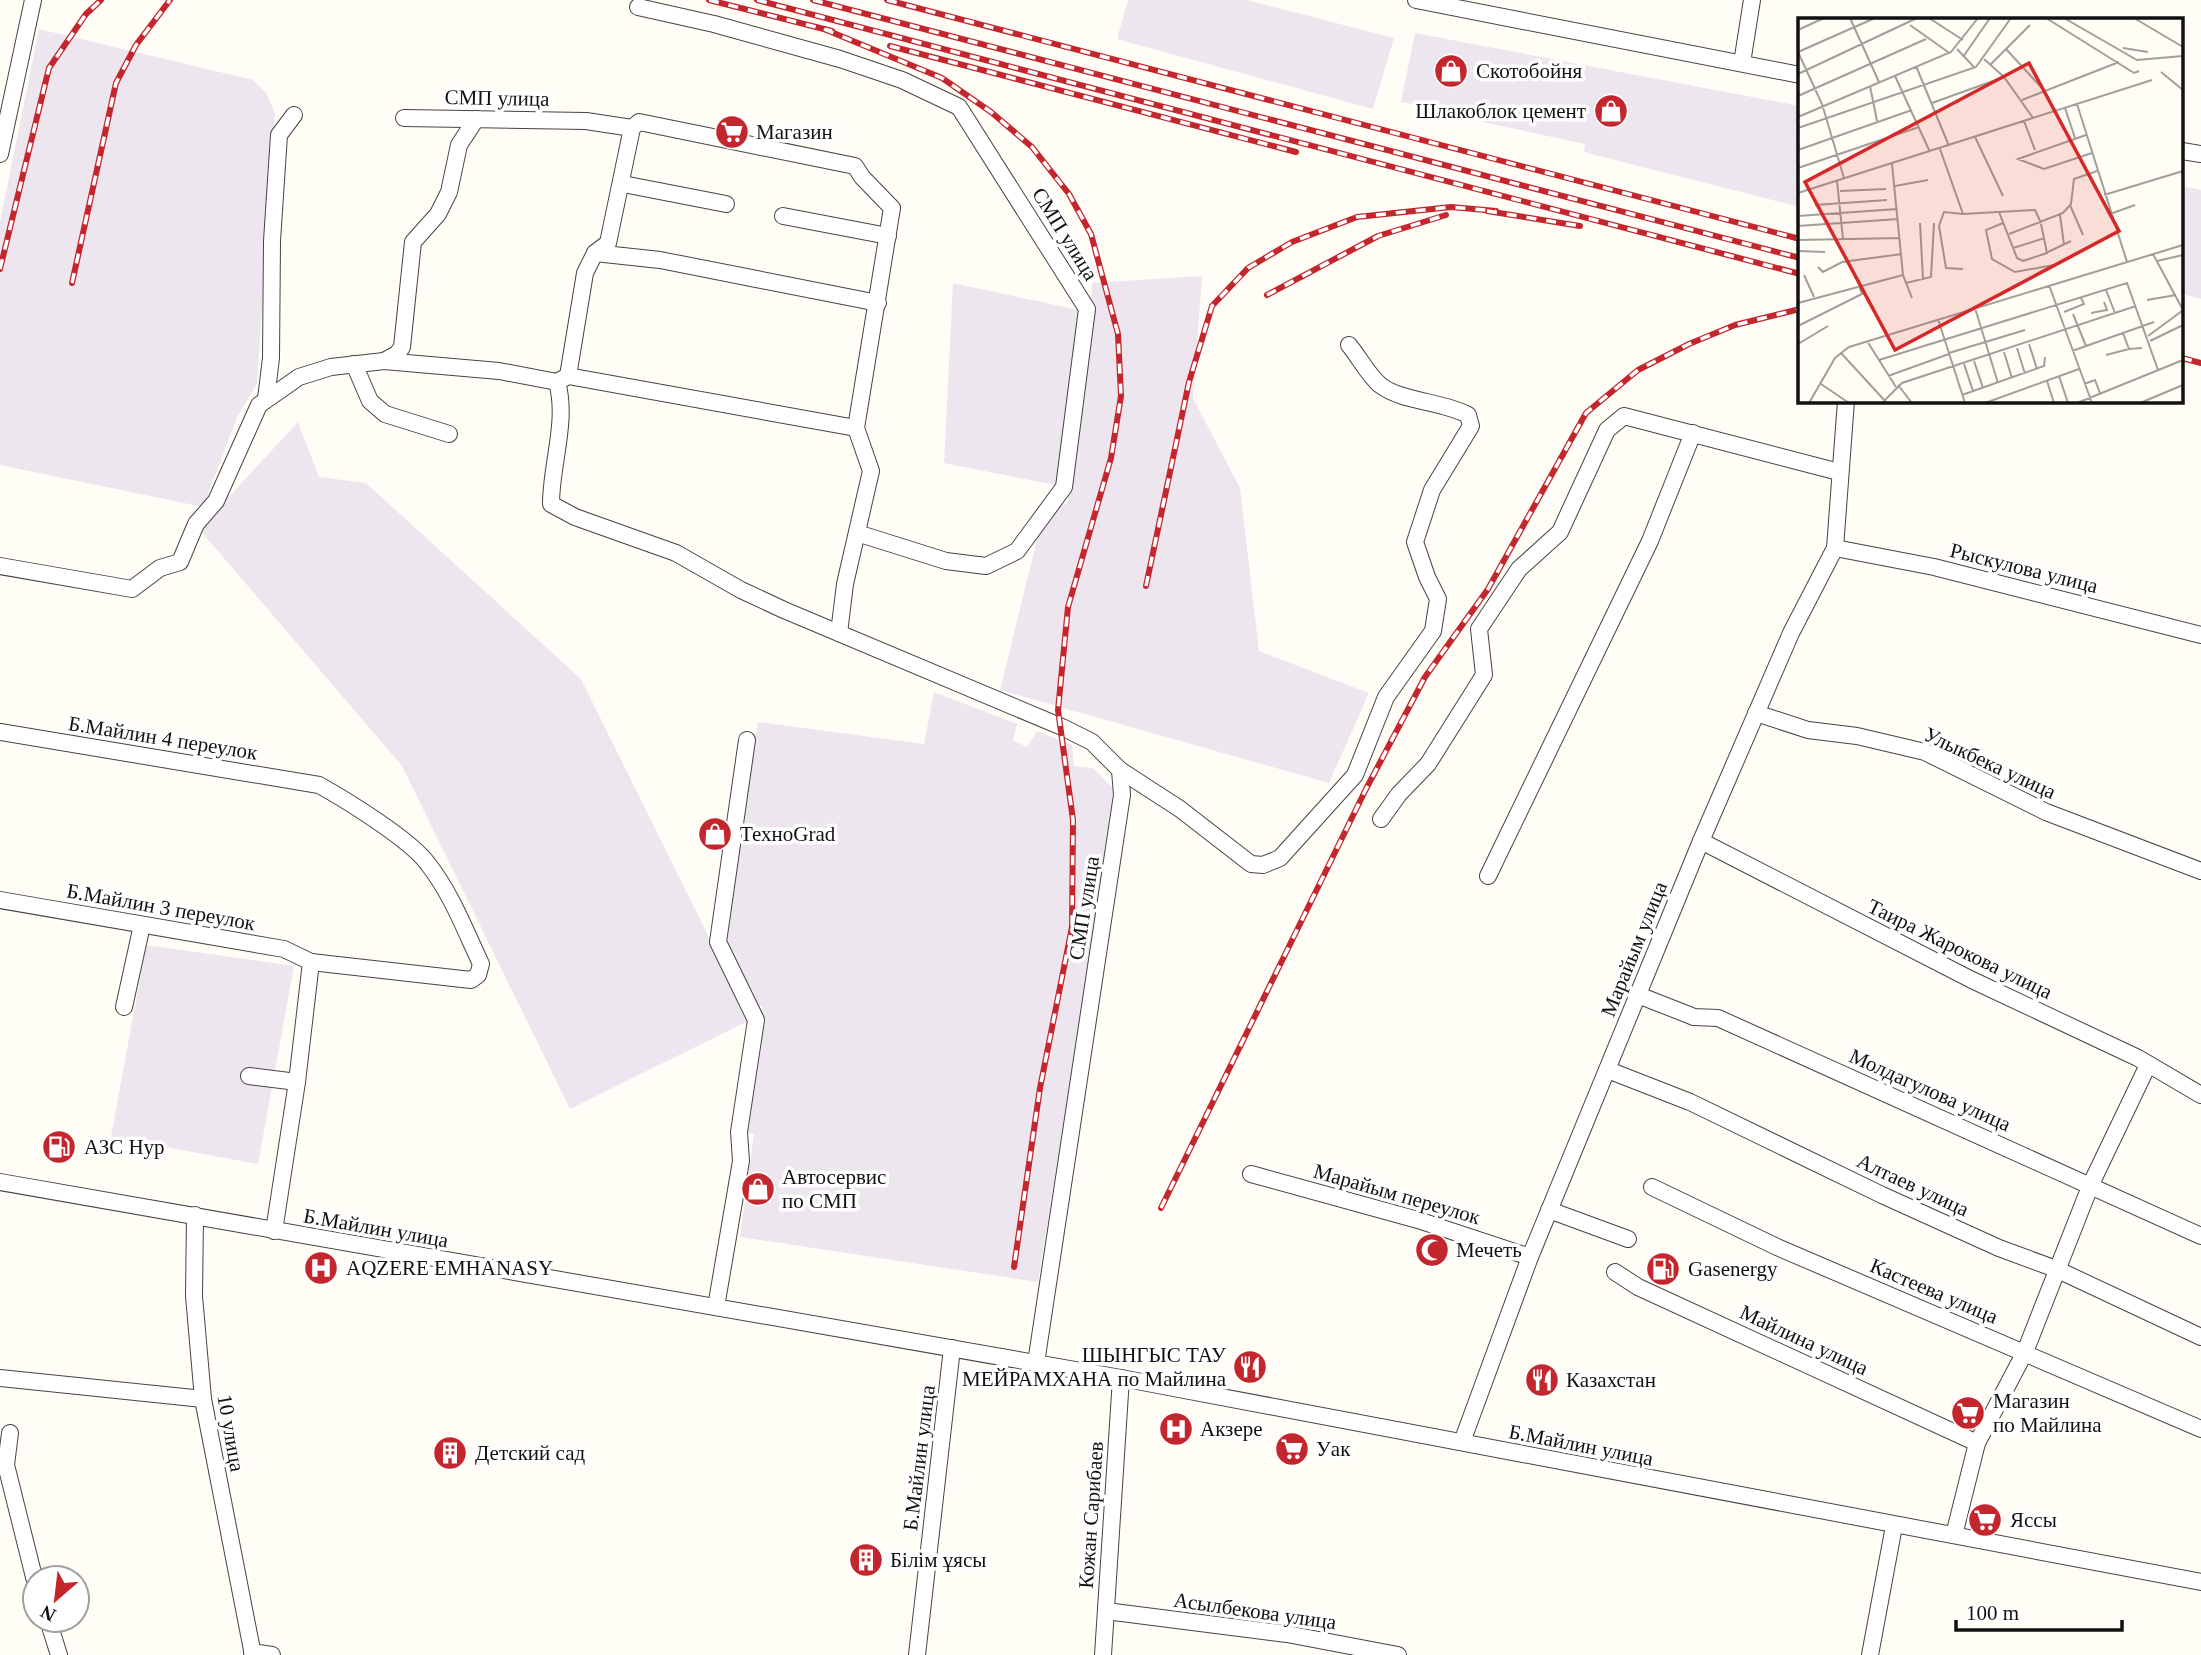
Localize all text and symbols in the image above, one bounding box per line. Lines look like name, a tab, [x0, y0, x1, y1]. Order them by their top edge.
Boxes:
inset map	[1798, 18, 2184, 402]
shop icon: Скотобойня	[1432, 52, 1470, 90]
place label: Скотобойня	[1476, 59, 1582, 83]
street label: СМП улица	[444, 85, 550, 111]
shop icon: Шлакоблок цемент	[1592, 92, 1630, 130]
place label: Шлакоблок цемент	[1415, 99, 1586, 123]
supermarket icon: Магазин	[713, 113, 751, 151]
place label: Магазин	[756, 120, 833, 144]
street label: СМП улица	[1027, 183, 1103, 285]
street label: Рыскулова улица	[1948, 538, 2101, 598]
street label: Б.Майлин 4 переулок	[67, 711, 260, 765]
street label: Улыкбека улица	[1920, 722, 2060, 804]
shop icon: ТехноGrad	[696, 815, 734, 853]
place label: ТехноGrad	[740, 822, 836, 846]
street label: СМП улица	[1064, 854, 1104, 962]
street label: Марайым улица	[1596, 877, 1672, 1020]
street label: Б.Майлин 3 переулок	[65, 879, 258, 936]
street label: Таира Жарокова улица	[1864, 894, 2057, 1004]
street label: Молдагулова улица	[1846, 1044, 2015, 1137]
fuel station icon: АЗС Нур	[40, 1128, 78, 1166]
place label: АЗС Нур	[84, 1135, 165, 1159]
street label: Алтаев улица	[1853, 1149, 1973, 1222]
street label: Марайым переулок	[1311, 1159, 1484, 1230]
place label: Автосервис по СМП	[782, 1165, 886, 1213]
shop icon: Автосервис по СМП	[739, 1170, 777, 1208]
street label: Б.Майлин улица	[302, 1203, 451, 1253]
mosque icon: Мечеть	[1413, 1231, 1451, 1269]
place label: Мечеть	[1456, 1238, 1522, 1262]
hospital icon: AQZERE EMHANASY	[302, 1249, 340, 1287]
fuel station icon: Gasenergy	[1644, 1250, 1682, 1288]
street label: Кастеева улица	[1867, 1253, 2002, 1329]
place label: AQZERE EMHANASY	[346, 1256, 553, 1280]
place label: Gasenergy	[1688, 1257, 1778, 1281]
street label: Майлина улица	[1736, 1300, 1872, 1380]
place label: ШЫНГЫС ТАУ МЕЙРАМХАНА по Майлина	[962, 1343, 1227, 1391]
restaurant icon: ШЫНГЫС ТАУ МЕЙРАМХАНА по Майлина	[1231, 1348, 1269, 1386]
restaurant icon: Казахстан	[1523, 1361, 1561, 1399]
place label: Казахстан	[1566, 1368, 1656, 1392]
street label: Б.Майлин улица	[898, 1383, 940, 1532]
place label: Магазин по Майлина	[1993, 1389, 2102, 1437]
street label: 10 улица	[212, 1392, 250, 1474]
supermarket icon: Магазин по Майлина	[1949, 1394, 1987, 1432]
hospital icon: Акзере	[1157, 1410, 1195, 1448]
place label: Акзере	[1200, 1417, 1263, 1441]
street label: Б.Майлин улица	[1507, 1419, 1656, 1471]
supermarket icon: Уак	[1273, 1430, 1311, 1468]
building icon: Детский сад	[431, 1434, 469, 1472]
place label: Уак	[1316, 1437, 1351, 1461]
street label: Кожан Сарибаев	[1074, 1440, 1108, 1589]
place label: Детский сад	[475, 1441, 585, 1465]
supermarket icon: Яссы	[1966, 1501, 2004, 1539]
place label: Яссы	[2010, 1508, 2057, 1532]
building icon: Білім ұясы	[847, 1541, 885, 1579]
place label: Білім ұясы	[890, 1548, 986, 1572]
north arrow	[21, 1564, 91, 1634]
street label: Асылбекова улица	[1172, 1588, 1339, 1634]
scale bar	[1956, 1588, 2122, 1632]
text: N	[37, 1601, 59, 1626]
text: 100 m	[1966, 1601, 2019, 1625]

